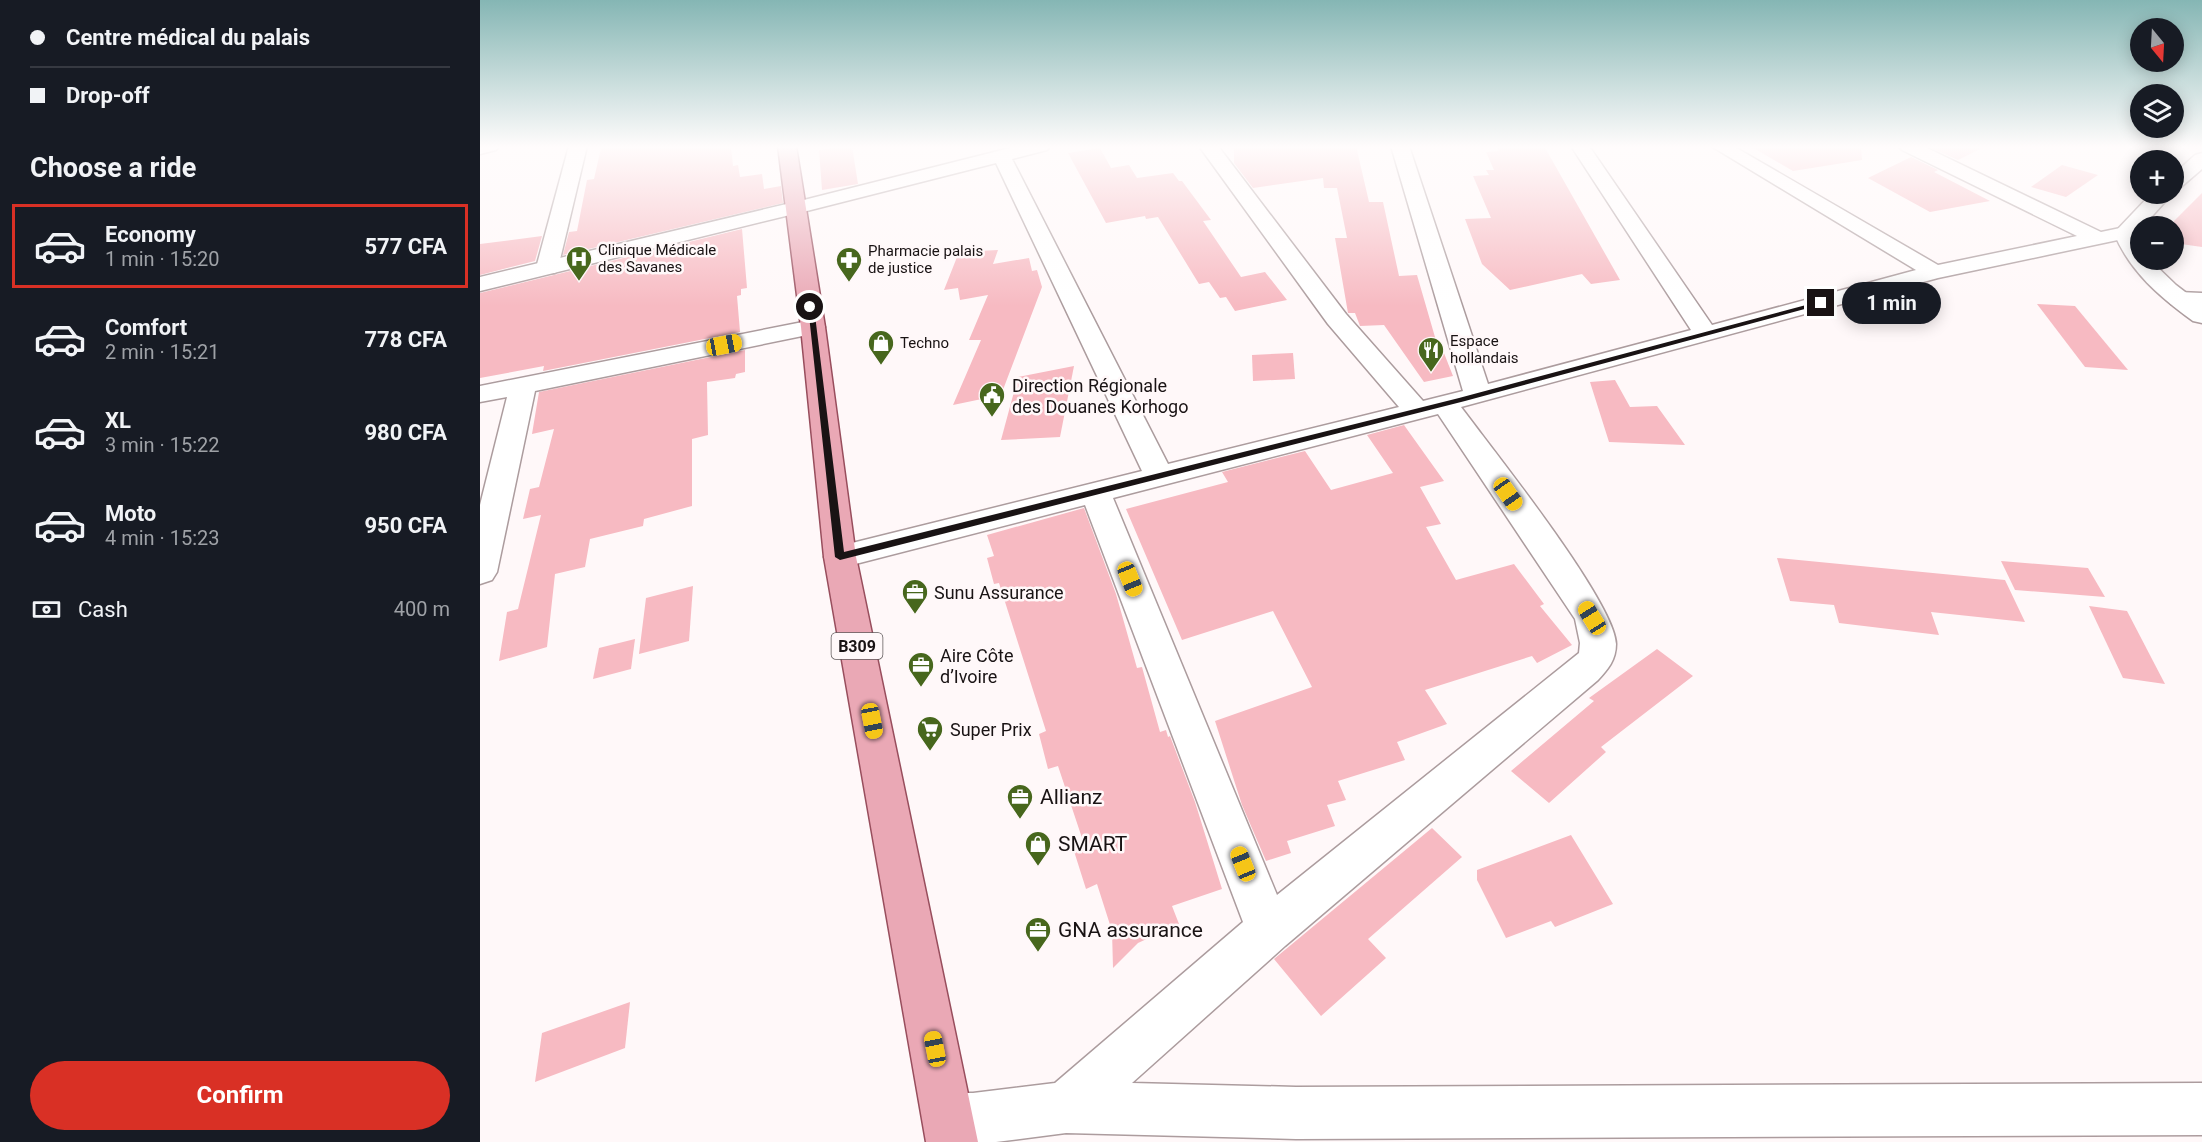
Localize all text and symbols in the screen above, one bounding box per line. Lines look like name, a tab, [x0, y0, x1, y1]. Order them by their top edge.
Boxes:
north arrow	[2130, 18, 2184, 72]
map controls	[2130, 18, 2184, 270]
text: Centre médical du palais	[66, 25, 310, 50]
text: Drop-off	[66, 83, 150, 108]
button: layers	[2130, 84, 2184, 138]
button: +	[2130, 150, 2184, 204]
text: Choose a ride	[30, 152, 196, 184]
button: −	[2130, 216, 2184, 270]
icon: car	[33, 219, 87, 273]
text: Economy	[105, 222, 196, 247]
text: 577 CFA	[364, 234, 447, 259]
place label: Clinique Médicale des Savanes	[598, 241, 716, 276]
place label: Pharmacie palais de justice	[868, 242, 983, 277]
hospital icon: Clinique Médicale des Savanes	[564, 244, 594, 282]
pharmacy icon: Pharmacie palais de justice	[834, 245, 864, 283]
text: 1 min · 15:20	[105, 247, 220, 271]
callout: 1 min	[1842, 282, 1941, 324]
route end	[1807, 289, 1834, 316]
text: 1 min	[1866, 291, 1917, 315]
route start	[796, 293, 823, 320]
icon: car	[33, 312, 87, 366]
text: Comfort	[105, 315, 187, 340]
text: 778 CFA	[364, 327, 447, 352]
shop icon: Techno	[866, 328, 896, 366]
place label: Espace hollandais	[1450, 332, 1519, 367]
car	[705, 333, 743, 357]
place label: Techno	[900, 334, 949, 352]
restaurant icon: Espace hollandais	[1416, 335, 1446, 373]
text: 2 min · 15:21	[105, 340, 220, 364]
place label: Direction Régionale des Douanes Korhogo	[1012, 375, 1188, 417]
public building icon: Direction Régionale des Douanes Korhogo	[977, 380, 1007, 418]
icon: car	[33, 405, 87, 459]
text: XL	[105, 408, 131, 433]
text: 980 CFA	[364, 420, 447, 445]
text: 3 min · 15:22	[105, 433, 220, 457]
car	[1490, 474, 1526, 514]
icon: car	[33, 498, 87, 552]
text: Moto	[105, 501, 156, 526]
text: 950 CFA	[364, 513, 447, 538]
text: 4 min · 15:23	[105, 526, 220, 550]
car	[1115, 559, 1145, 599]
office icon: Sunu Assurance	[900, 577, 930, 615]
place label: Sunu Assurance	[934, 582, 1064, 603]
icon: cash	[30, 593, 63, 626]
text: Cash	[78, 597, 128, 622]
text: 400 m	[394, 597, 450, 621]
car	[1575, 598, 1609, 638]
road number: B309	[832, 633, 883, 659]
place label: Aire Côte d’Ivoire	[940, 645, 1013, 687]
office icon: Aire Côte d’Ivoire	[906, 650, 936, 688]
car	[860, 702, 884, 740]
supermarket icon: Super Prix	[915, 714, 945, 752]
place label: Super Prix	[950, 719, 1032, 740]
office icon: Allianz	[1005, 782, 1035, 820]
place label: Allianz	[1040, 785, 1102, 809]
shop icon: SMART	[1023, 829, 1053, 867]
place label: SMART	[1058, 832, 1128, 856]
car	[1228, 844, 1258, 884]
office icon: GNA assurance	[1023, 915, 1053, 953]
place label: GNA assurance	[1058, 918, 1203, 942]
car	[923, 1030, 947, 1068]
button: Confirm	[30, 1061, 450, 1130]

